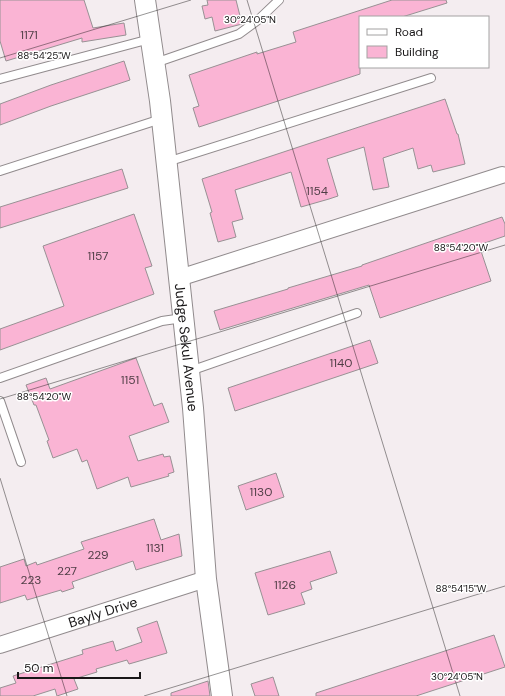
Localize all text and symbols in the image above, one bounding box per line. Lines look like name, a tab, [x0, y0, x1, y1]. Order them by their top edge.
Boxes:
text: 30°24'05"N	[224, 13, 276, 26]
legend	[359, 16, 489, 68]
text: Road	[395, 24, 423, 40]
house number: 1171	[20, 27, 38, 43]
text: Building	[395, 44, 439, 60]
text: 88°54'25"W	[17, 49, 71, 62]
house number: 1154	[306, 183, 328, 199]
text: 88°54'20"W	[434, 241, 489, 254]
house number: 1157	[87, 248, 109, 264]
street label: Judge Sekul Avenue	[171, 283, 202, 412]
house number: 1140	[330, 355, 352, 371]
house number: 1151	[121, 372, 139, 388]
text: 88°54'20"W	[17, 390, 72, 403]
house number: 1130	[250, 484, 272, 500]
house number: 1131	[146, 540, 164, 556]
house number: 229	[87, 547, 109, 563]
house number: 227	[57, 563, 77, 579]
house number: 223	[21, 572, 41, 588]
house number: 1126	[274, 577, 296, 593]
text: 88°54'15"W	[436, 582, 487, 595]
street label: Bayly Drive	[66, 593, 140, 632]
scale bar	[18, 654, 140, 680]
text: 50 m	[24, 660, 53, 676]
text: 30°24'05"N	[431, 670, 483, 683]

